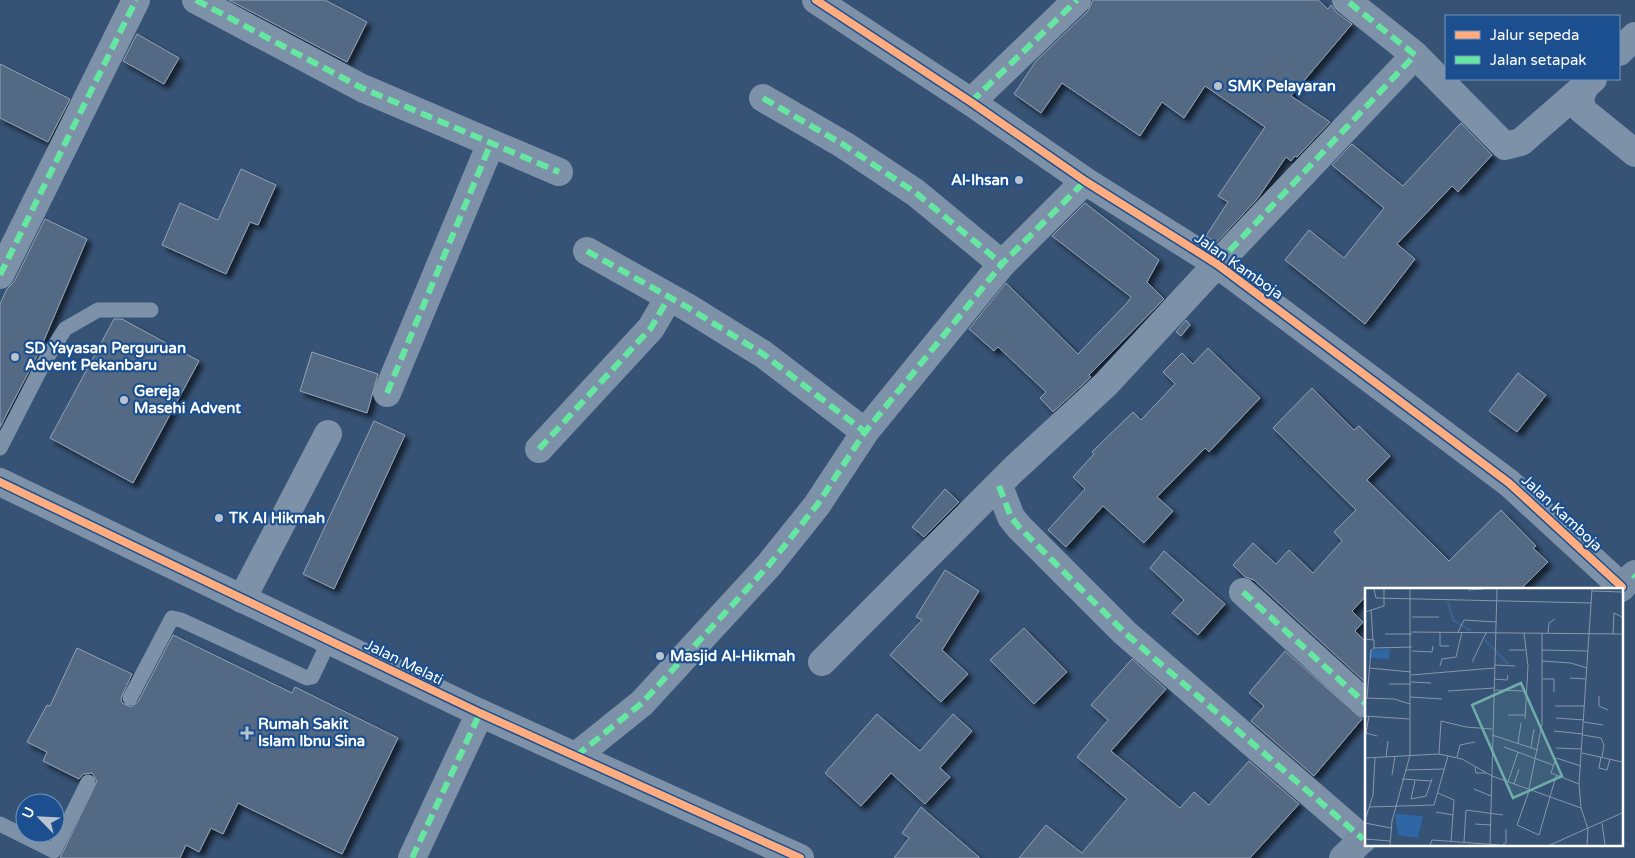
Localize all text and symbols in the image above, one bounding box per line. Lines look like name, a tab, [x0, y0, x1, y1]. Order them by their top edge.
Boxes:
legend	[1445, 15, 1620, 80]
text: Jalur sepeda	[1490, 26, 1579, 44]
text: Jalan setapak	[1490, 51, 1587, 69]
place label: SMK Pelayaran	[1228, 77, 1336, 96]
marker: SMK Pelayaran	[1212, 80, 1224, 92]
place label: Al-Ihsan	[951, 171, 1009, 189]
marker: Al-Ihsan	[1013, 174, 1025, 186]
street label: Jalan Kamboja	[1191, 229, 1287, 303]
place label: SD Yayasan Perguruan Advent Pekanbaru	[25, 339, 186, 374]
marker: SD Yayasan Perguruan Advent Pekanbaru	[9, 351, 21, 363]
place label: Gereja Masehi Advent	[134, 382, 241, 417]
marker: Gereja Masehi Advent	[118, 394, 130, 406]
street label: Jalan Kamboja	[1518, 471, 1606, 555]
place label: TK Al Hikmah	[228, 509, 325, 527]
marker: TK Al Hikmah	[213, 512, 225, 524]
inset map	[1365, 588, 1622, 846]
street label: Jalan Melati	[362, 635, 446, 689]
place label: Masjid Al-Hikmah	[670, 647, 796, 666]
marker: Masjid Al-Hikmah	[654, 650, 666, 662]
place label: Rumah Sakit Islam Ibnu Sina	[258, 715, 365, 750]
marker: Rumah Sakit Islam Ibnu Sina	[240, 726, 254, 740]
north arrow	[15, 793, 65, 843]
text: U	[19, 805, 39, 821]

